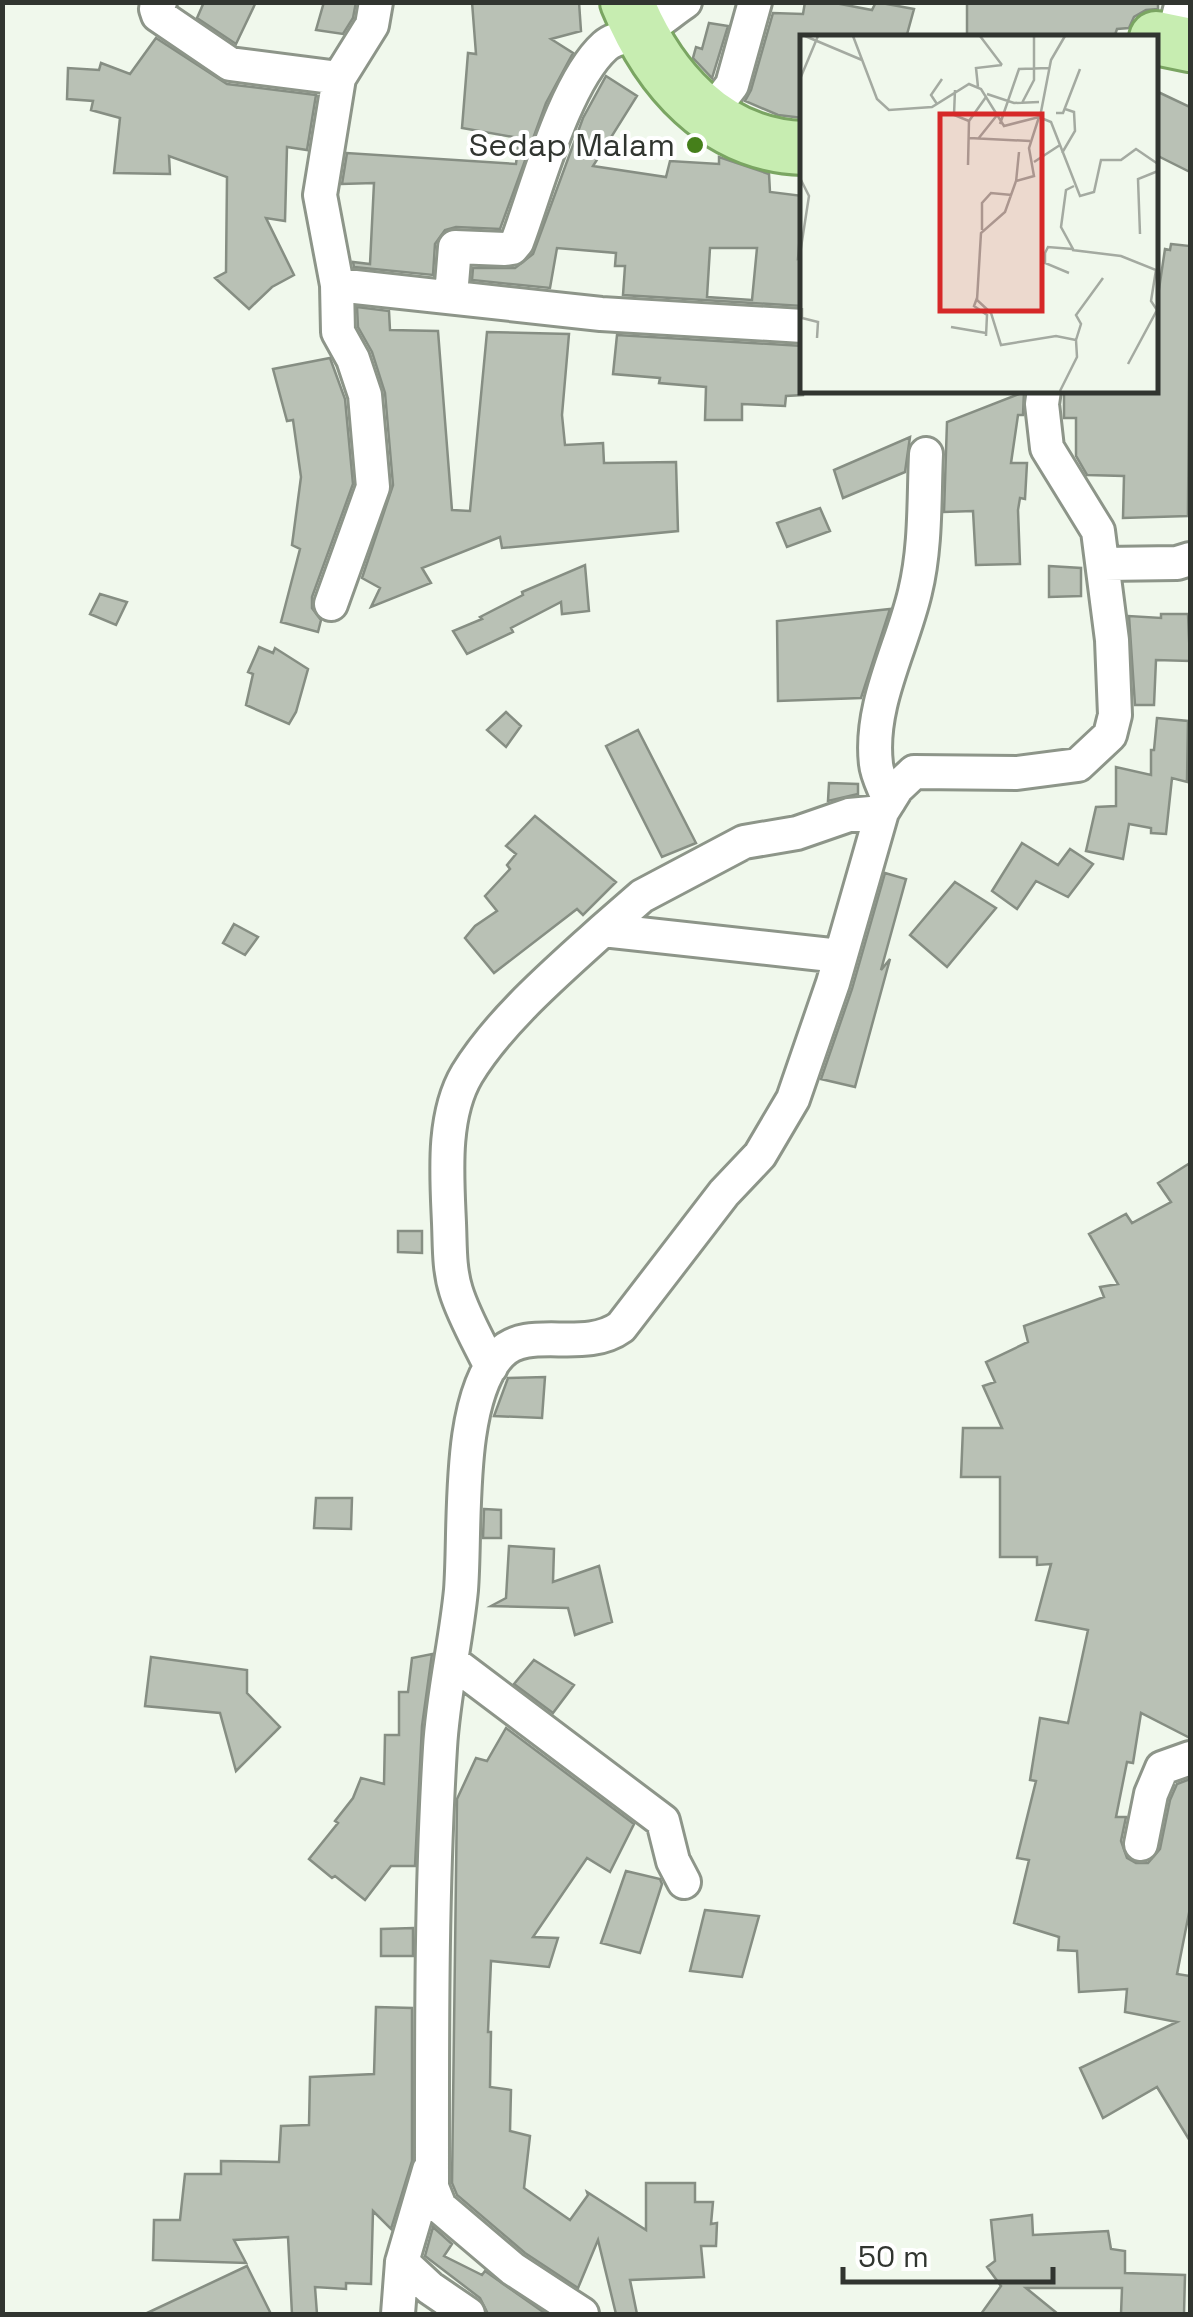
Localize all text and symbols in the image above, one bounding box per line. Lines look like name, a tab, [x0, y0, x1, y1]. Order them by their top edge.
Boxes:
inset map	[800, 35, 1158, 392]
place label: Sedap Malam	[469, 125, 675, 165]
marker: Sedap Malam	[684, 134, 706, 156]
scale bar	[843, 2222, 1053, 2284]
text: 50 m	[858, 2237, 929, 2276]

